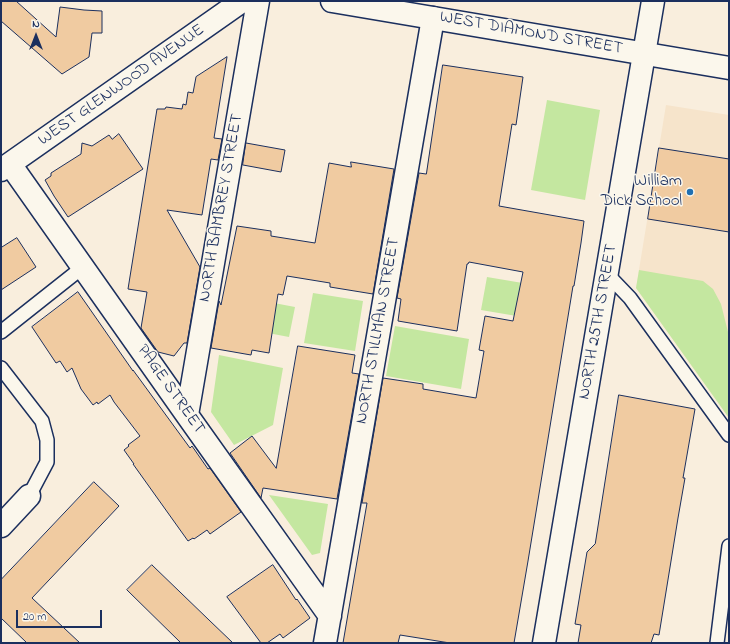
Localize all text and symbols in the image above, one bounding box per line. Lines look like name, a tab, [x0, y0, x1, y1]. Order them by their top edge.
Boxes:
street label: WEST DIAMOND STREET	[438, 8, 624, 60]
north arrow	[16, 16, 56, 56]
street label: WEST GLENWOOD AVENUE	[35, 21, 209, 151]
street label: NORTH BAMBREY STREET	[195, 112, 249, 304]
place label: William Dick School	[601, 172, 682, 212]
marker: William Dick School	[685, 187, 695, 197]
street label: NORTH STILLMAN STREET	[353, 236, 405, 426]
street label: NORTH 25TH STREET	[575, 243, 623, 401]
street label: PAGE STREET	[132, 341, 208, 439]
scale bar	[18, 602, 104, 628]
text: 20 m	[23, 608, 46, 626]

